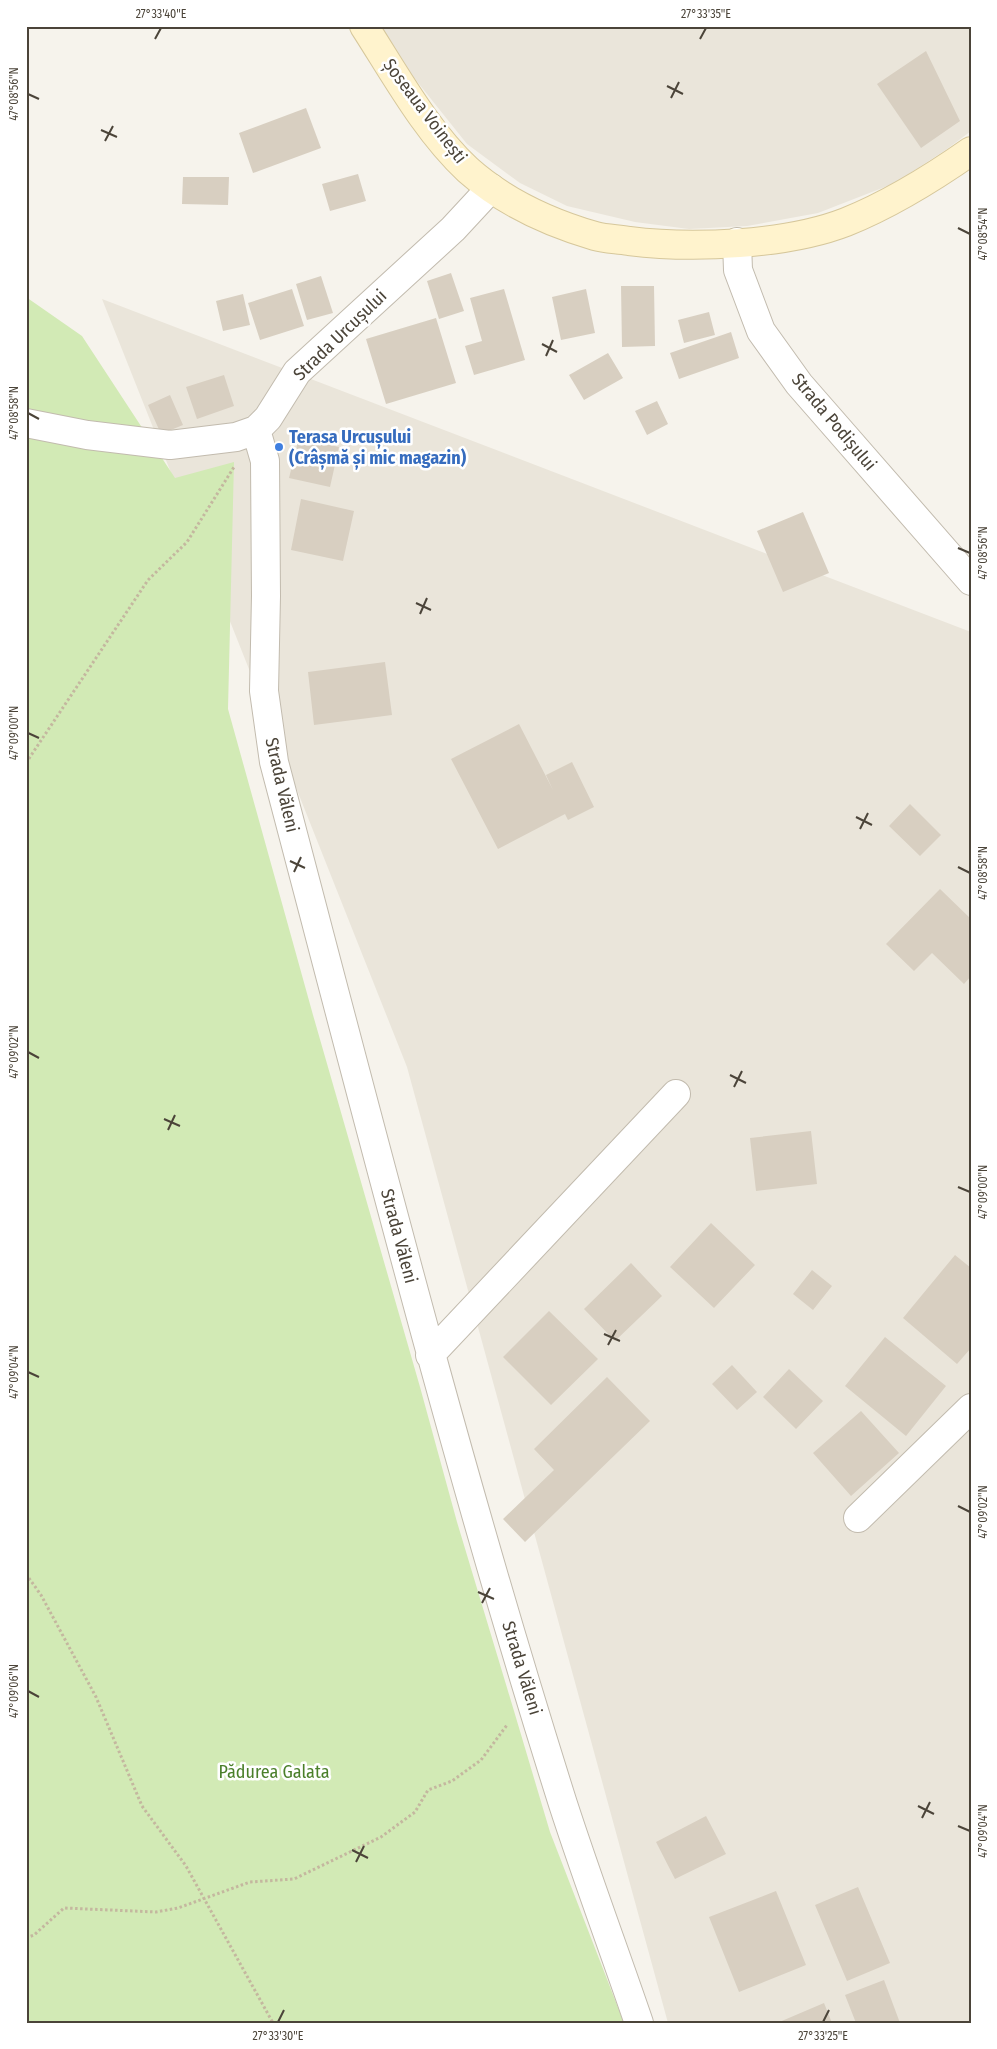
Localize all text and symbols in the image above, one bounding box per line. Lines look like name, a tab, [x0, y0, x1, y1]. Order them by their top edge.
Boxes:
text: 27°33'40"E	[136, 7, 187, 21]
text: 27°33'35"E	[681, 7, 731, 21]
street label: Șoseaua Voinești	[379, 54, 471, 168]
text: 47°08'56"N	[7, 67, 21, 121]
text: 47°08'54"N	[976, 207, 990, 261]
street label: Strada Urcușului	[289, 285, 391, 385]
street label: Strada Podișului	[787, 369, 881, 475]
text: 47°08'58"N	[7, 386, 21, 440]
place label: Terasa Urcușului (Crâșmă și mic magazin)	[289, 426, 467, 470]
marker: Terasa Urcușului (Crâșmă și mic magazin)	[273, 441, 285, 453]
text: 47°08'56"N	[976, 526, 990, 580]
text: 47°09'00"N	[7, 706, 21, 760]
street label: Strada Văleni	[260, 735, 304, 835]
text: 47°08'58"N	[976, 846, 990, 900]
text: 47°09'02"N	[7, 1025, 21, 1079]
text: 47°09'00"N	[976, 1165, 990, 1219]
street label: Strada Văleni	[376, 1186, 422, 1286]
text: 47°09'04"N	[7, 1345, 21, 1399]
text: 47°09'02"N	[976, 1485, 990, 1539]
street label: Strada Văleni	[497, 1619, 547, 1717]
text: 47°09'06"N	[7, 1664, 21, 1718]
park label: Pădurea Galata	[219, 1761, 330, 1783]
text: 47°09'04"N	[976, 1804, 990, 1858]
text: 27°33'30"E	[253, 2029, 304, 2043]
text: 27°33'25"E	[798, 2029, 848, 2043]

